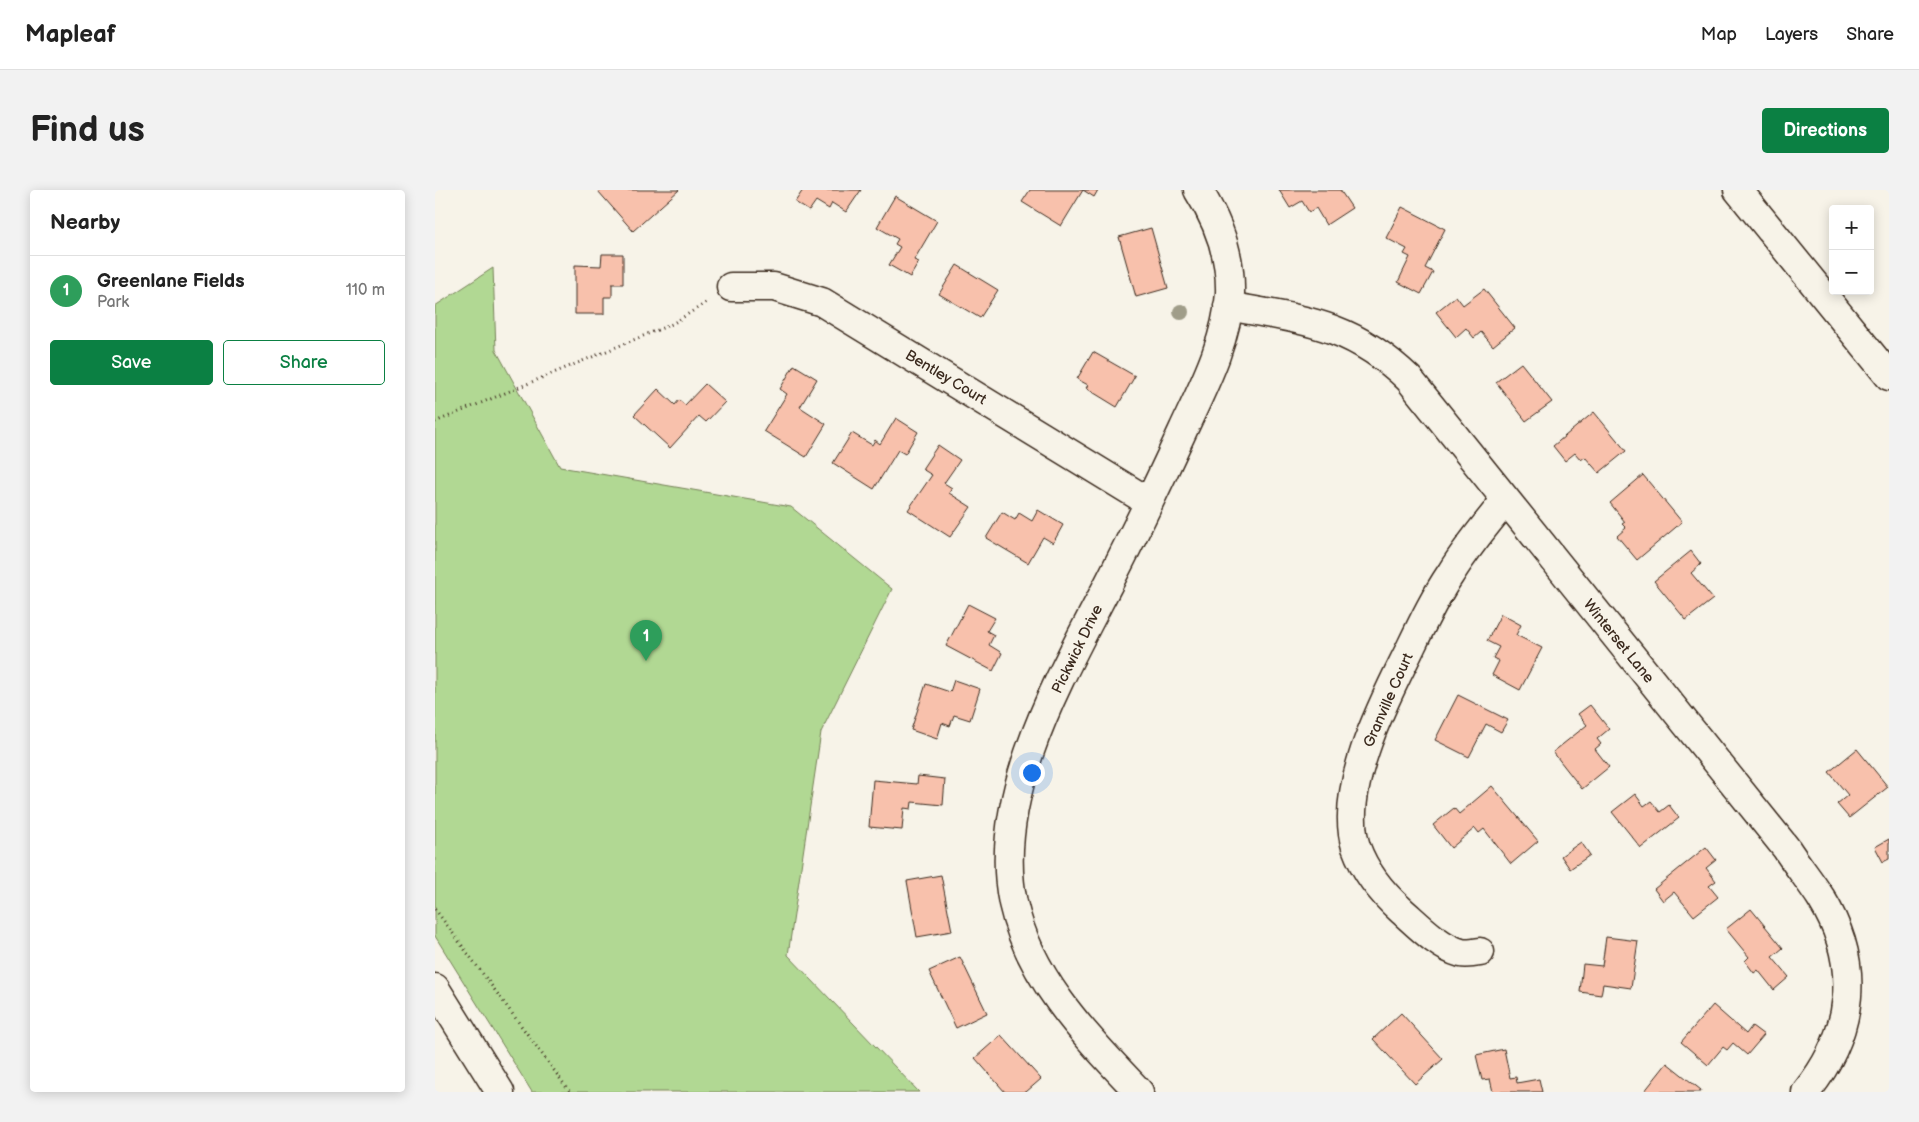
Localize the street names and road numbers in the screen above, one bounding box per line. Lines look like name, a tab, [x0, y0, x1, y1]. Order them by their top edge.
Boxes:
street label: Bentley Court	[902, 346, 990, 409]
street label: Winterset Lane	[1579, 596, 1658, 687]
street label: Pickwick Drive	[1048, 602, 1107, 697]
street label: Granville Court	[1359, 650, 1418, 750]

